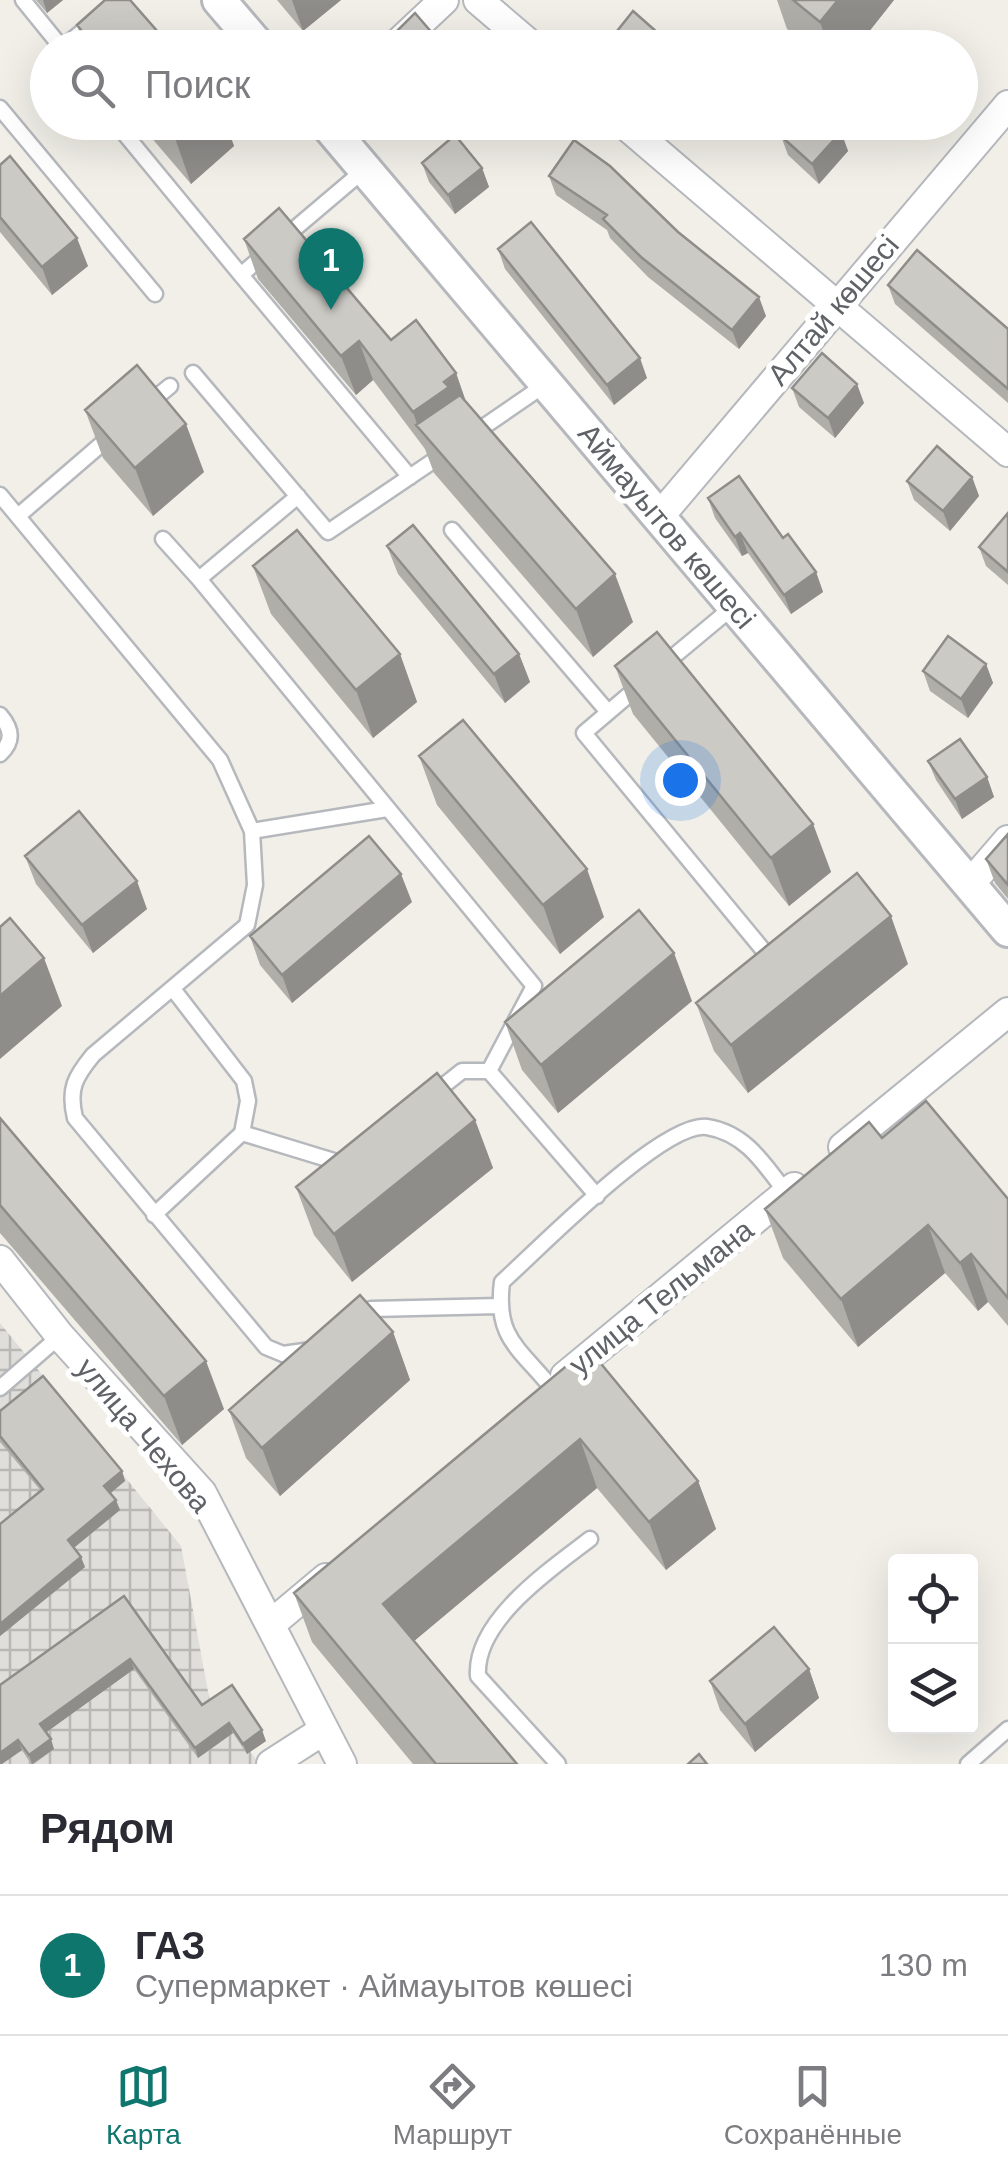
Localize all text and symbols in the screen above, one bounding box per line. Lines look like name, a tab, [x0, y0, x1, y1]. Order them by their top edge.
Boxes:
search box	[30, 30, 978, 140]
icon: search	[65, 58, 120, 113]
text: Поиск	[145, 64, 250, 106]
pin: 1	[298, 228, 364, 310]
street label: Алтай көшесі	[761, 229, 905, 391]
street label: Аймауытов көшесі	[572, 417, 762, 635]
your location	[655, 755, 706, 806]
street label: улица Тельмана	[562, 1213, 760, 1381]
street label: улица Чехова	[70, 1351, 218, 1519]
map controls	[888, 1554, 978, 1734]
button: locate	[888, 1554, 978, 1644]
button: layers	[888, 1644, 978, 1734]
text: Рядом	[40, 1805, 175, 1852]
text: ГАЗ	[135, 1925, 205, 1967]
text: 1	[64, 1947, 81, 1983]
text: 130 m	[879, 1947, 968, 1983]
text: Супермаркет · Аймауытов көшесі	[135, 1968, 633, 2004]
tab: Карта	[106, 2059, 181, 2151]
tab: Маршрут	[393, 2059, 512, 2151]
tab: Сохранённые	[724, 2059, 902, 2151]

